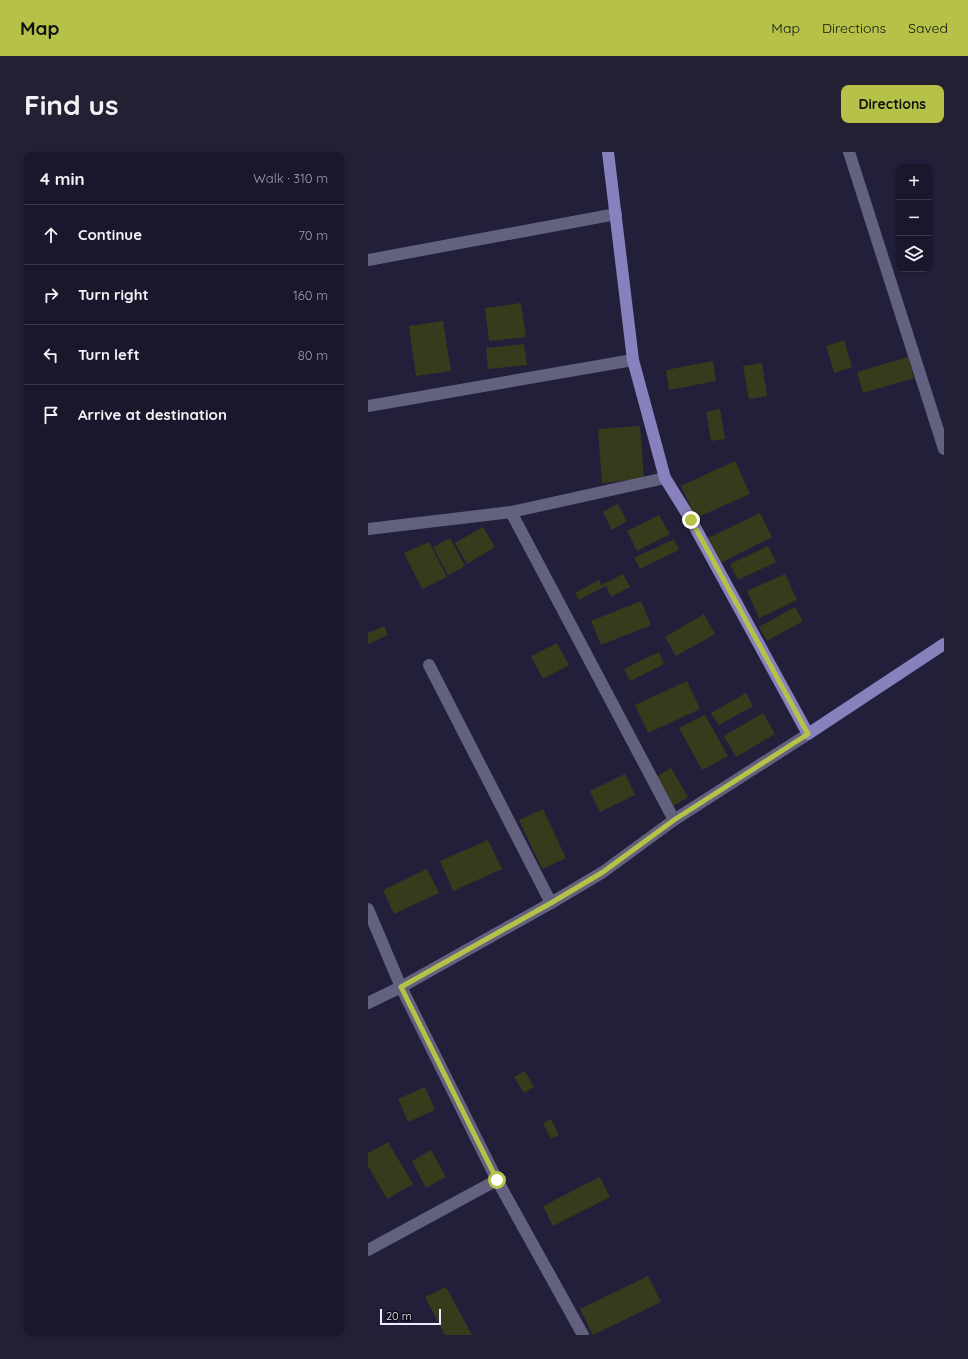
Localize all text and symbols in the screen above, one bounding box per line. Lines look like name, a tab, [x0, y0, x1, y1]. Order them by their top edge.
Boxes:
text: Map	[20, 16, 59, 40]
text: Map	[771, 19, 800, 37]
text: Directions	[822, 19, 886, 37]
text: Saved	[908, 19, 948, 37]
button: Directions	[841, 85, 944, 123]
text: Find us	[24, 87, 118, 122]
map controls	[896, 164, 932, 272]
button: +	[896, 164, 932, 200]
text: 4 min	[40, 168, 85, 189]
text: Walk · 310 m	[253, 170, 328, 186]
button: −	[896, 200, 932, 236]
icon: ahead	[40, 224, 62, 246]
text: Continue	[78, 225, 142, 244]
text: 70 m	[298, 227, 328, 243]
button: layers	[896, 236, 932, 272]
icon: right	[40, 284, 62, 306]
text: Turn right	[78, 285, 149, 304]
text: 160 m	[293, 287, 328, 303]
icon: left	[40, 344, 62, 366]
text: Turn left	[78, 345, 140, 364]
text: 80 m	[298, 347, 328, 363]
icon: arrive	[40, 404, 62, 426]
text: Arrive at destination	[78, 405, 227, 424]
route end	[682, 511, 700, 529]
route start	[488, 1171, 506, 1189]
scale bar	[380, 1307, 441, 1326]
text: 20 m	[386, 1309, 412, 1323]

